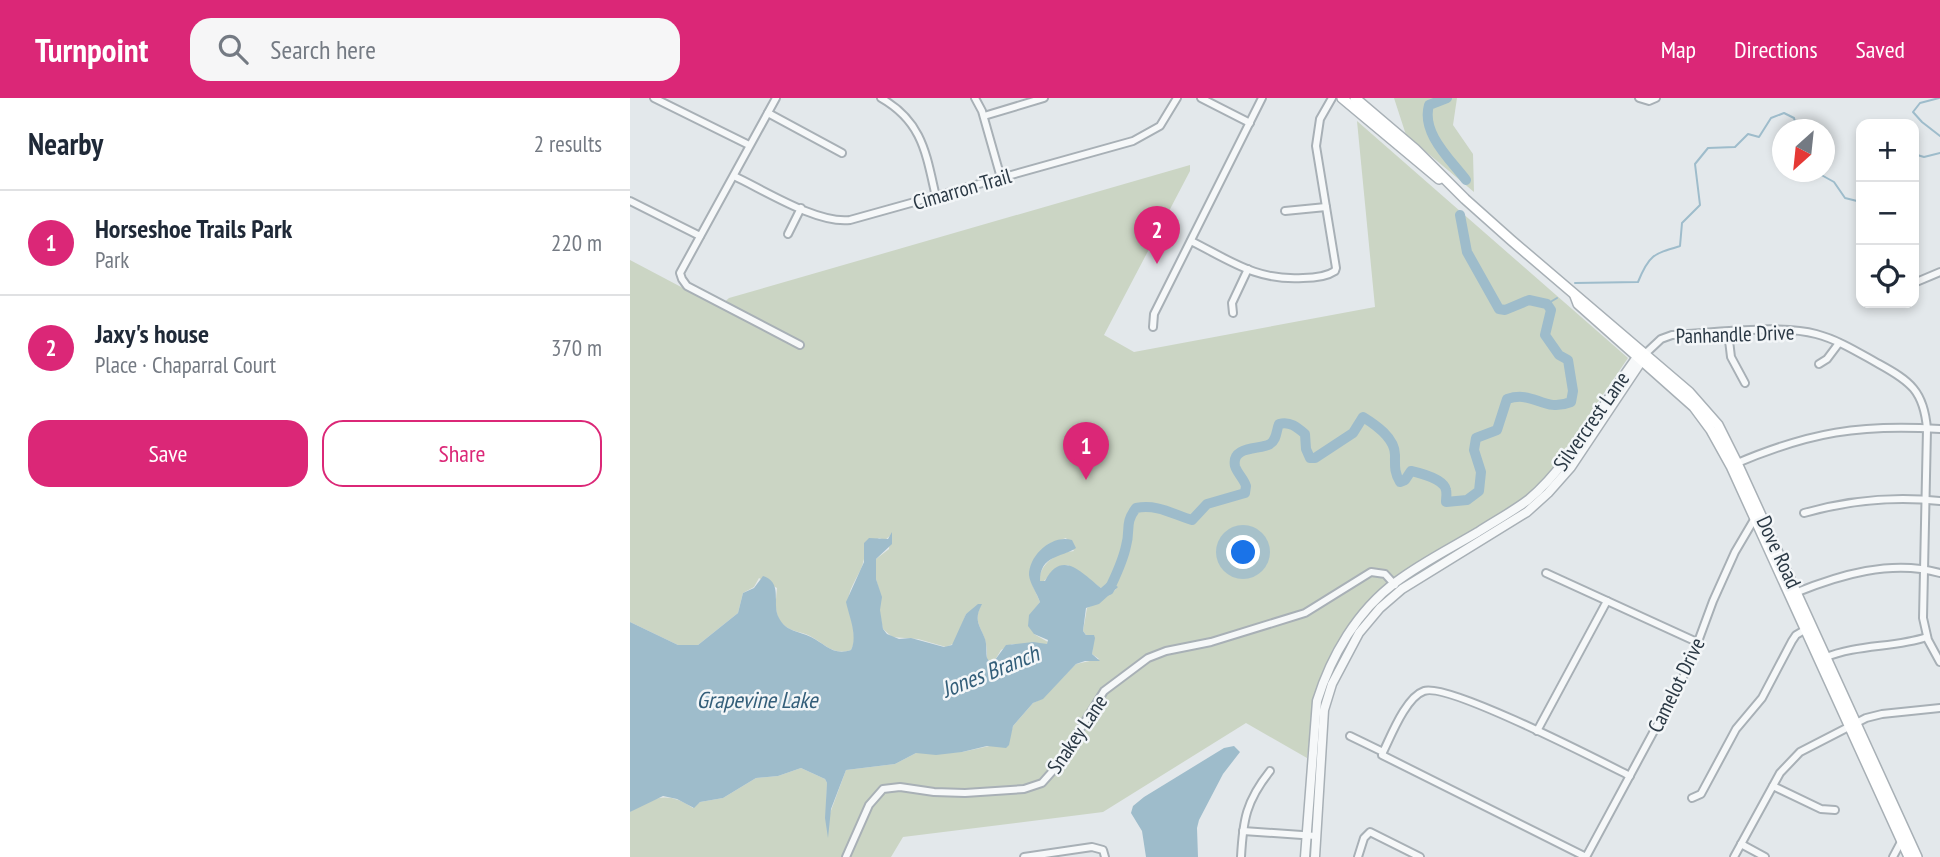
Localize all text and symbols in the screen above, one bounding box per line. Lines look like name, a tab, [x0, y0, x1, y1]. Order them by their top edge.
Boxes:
search box	[190, 18, 680, 81]
text: Turnpoint	[35, 28, 148, 71]
icon: search	[214, 30, 252, 68]
text: Search here	[270, 33, 376, 66]
text: Map	[1661, 34, 1696, 65]
text: Directions	[1734, 34, 1818, 65]
text: Saved	[1856, 34, 1905, 65]
north arrow	[1772, 119, 1835, 182]
map controls	[1856, 119, 1919, 308]
button: +	[1856, 119, 1919, 182]
text: Nearby	[28, 124, 103, 163]
text: 2 results	[534, 129, 602, 158]
street label: Cimarron Trail	[910, 162, 1014, 216]
button: −	[1856, 182, 1919, 245]
pin: 2	[1134, 206, 1180, 264]
text: Horseshoe Trails Park	[95, 212, 292, 245]
text: 1	[46, 228, 57, 257]
text: 220 m	[551, 228, 602, 257]
text: Park	[95, 245, 129, 274]
button: locate	[1856, 245, 1919, 308]
text: Jaxy's house	[95, 317, 209, 350]
street label: Panhandle Drive	[1675, 318, 1795, 350]
text: 2	[46, 333, 57, 362]
text: 370 m	[551, 333, 602, 362]
text: Place · Chaparral Court	[95, 350, 276, 379]
street label: Silvercrest Lane	[1547, 366, 1635, 476]
button: Save	[28, 420, 308, 487]
button: Share	[322, 420, 602, 487]
pin: 1	[1063, 422, 1109, 480]
street label: Dove Road	[1750, 511, 1808, 593]
your location	[1226, 535, 1260, 569]
street label: Camelot Drive	[1641, 633, 1711, 737]
water label: Jones Branch	[936, 638, 1045, 704]
water label: Grapevine Lake	[697, 685, 819, 714]
street label: Snakey Lane	[1041, 689, 1113, 779]

